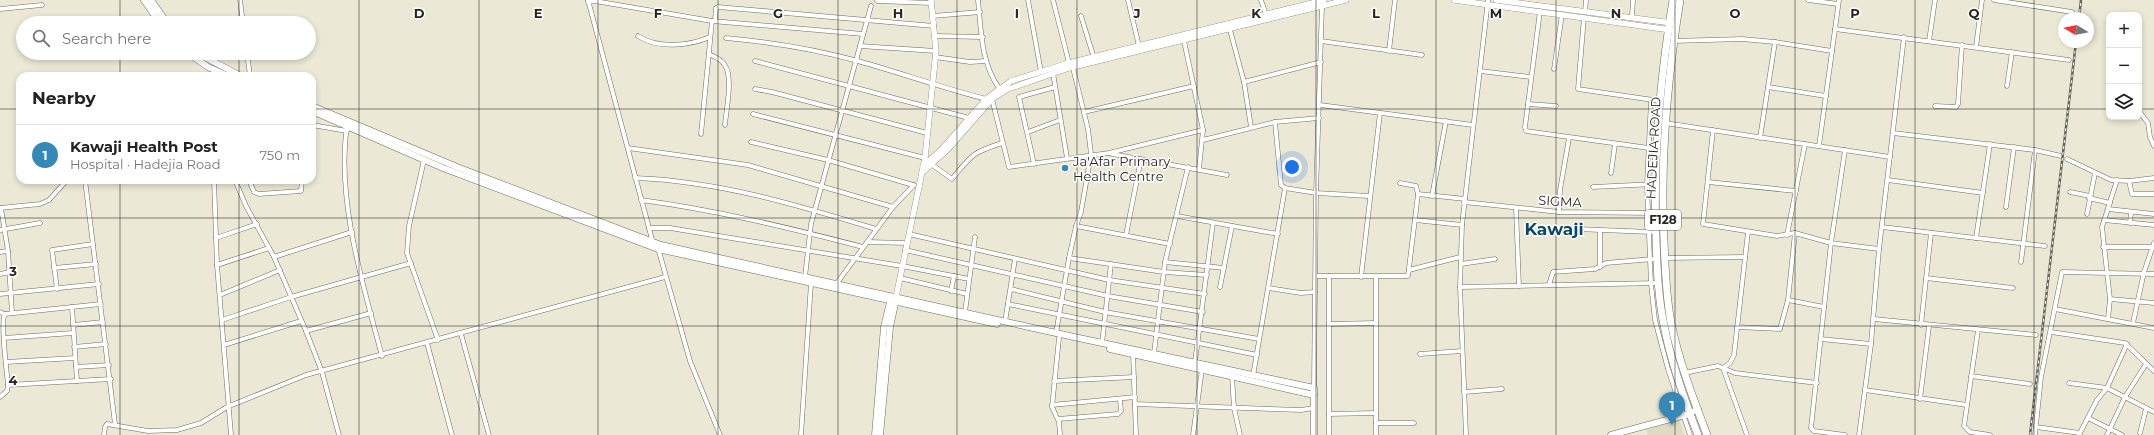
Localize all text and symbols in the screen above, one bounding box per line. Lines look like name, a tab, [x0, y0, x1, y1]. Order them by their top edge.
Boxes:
text: D	[414, 5, 425, 21]
text: E	[534, 5, 543, 21]
text: F	[654, 5, 662, 21]
text: G	[773, 5, 783, 21]
text: H	[893, 5, 903, 21]
text: I	[1015, 5, 1019, 21]
text: J	[1132, 5, 1141, 21]
text: K	[1251, 5, 1261, 21]
text: L	[1372, 5, 1380, 21]
text: M	[1490, 5, 1502, 21]
text: N	[1611, 5, 1621, 21]
text: O	[1730, 5, 1741, 21]
text: P	[1850, 5, 1860, 21]
text: Q	[1969, 5, 1980, 21]
north arrow	[2058, 12, 2094, 48]
map controls	[2106, 12, 2142, 120]
button: +	[2106, 12, 2142, 48]
search box	[16, 16, 316, 60]
icon: search	[30, 27, 52, 49]
text: Search here	[62, 29, 151, 48]
button: −	[2106, 48, 2142, 84]
button: layers	[2106, 84, 2142, 120]
text: Nearby	[32, 88, 96, 108]
street label: HADEJIA ROAD	[1642, 96, 1664, 200]
text: Kawaji Health Post	[70, 137, 218, 156]
text: 1	[42, 147, 48, 163]
text: 750 m	[259, 147, 300, 163]
place label: Ja'Afar Primary Health Centre	[1072, 153, 1171, 184]
text: Hospital · Hadejia Road	[70, 156, 220, 172]
your location	[1282, 157, 1302, 177]
marker: Ja'Afar Primary Health Centre	[1060, 163, 1070, 173]
street label: SIGMA	[1538, 192, 1583, 210]
road number: F128	[1645, 210, 1681, 230]
district label: Kawaji	[1524, 219, 1584, 239]
text: 3	[8, 263, 17, 279]
text: 4	[9, 372, 18, 388]
pin: 1	[1659, 392, 1685, 425]

